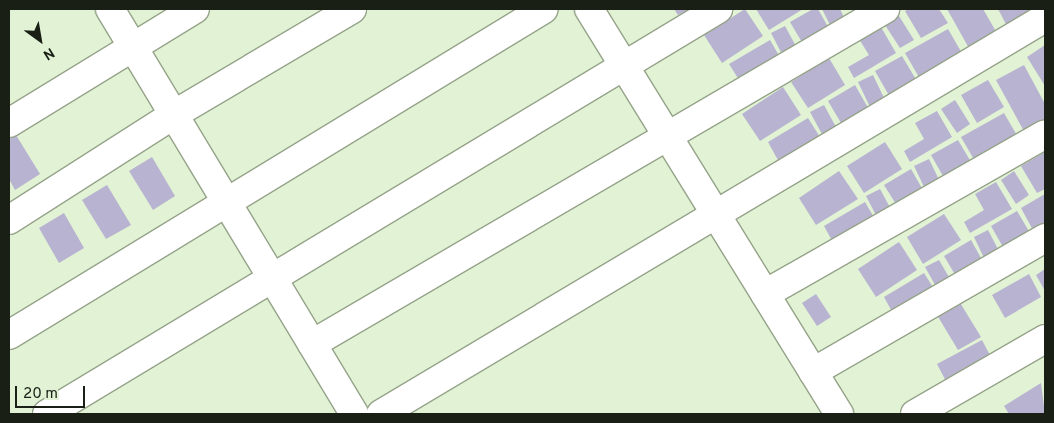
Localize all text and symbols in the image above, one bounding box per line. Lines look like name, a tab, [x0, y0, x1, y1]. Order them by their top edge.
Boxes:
north arrow	[15, 15, 65, 65]
text: N	[39, 43, 57, 63]
scale bar	[18, 376, 88, 408]
text: 20 m	[23, 385, 58, 404]

